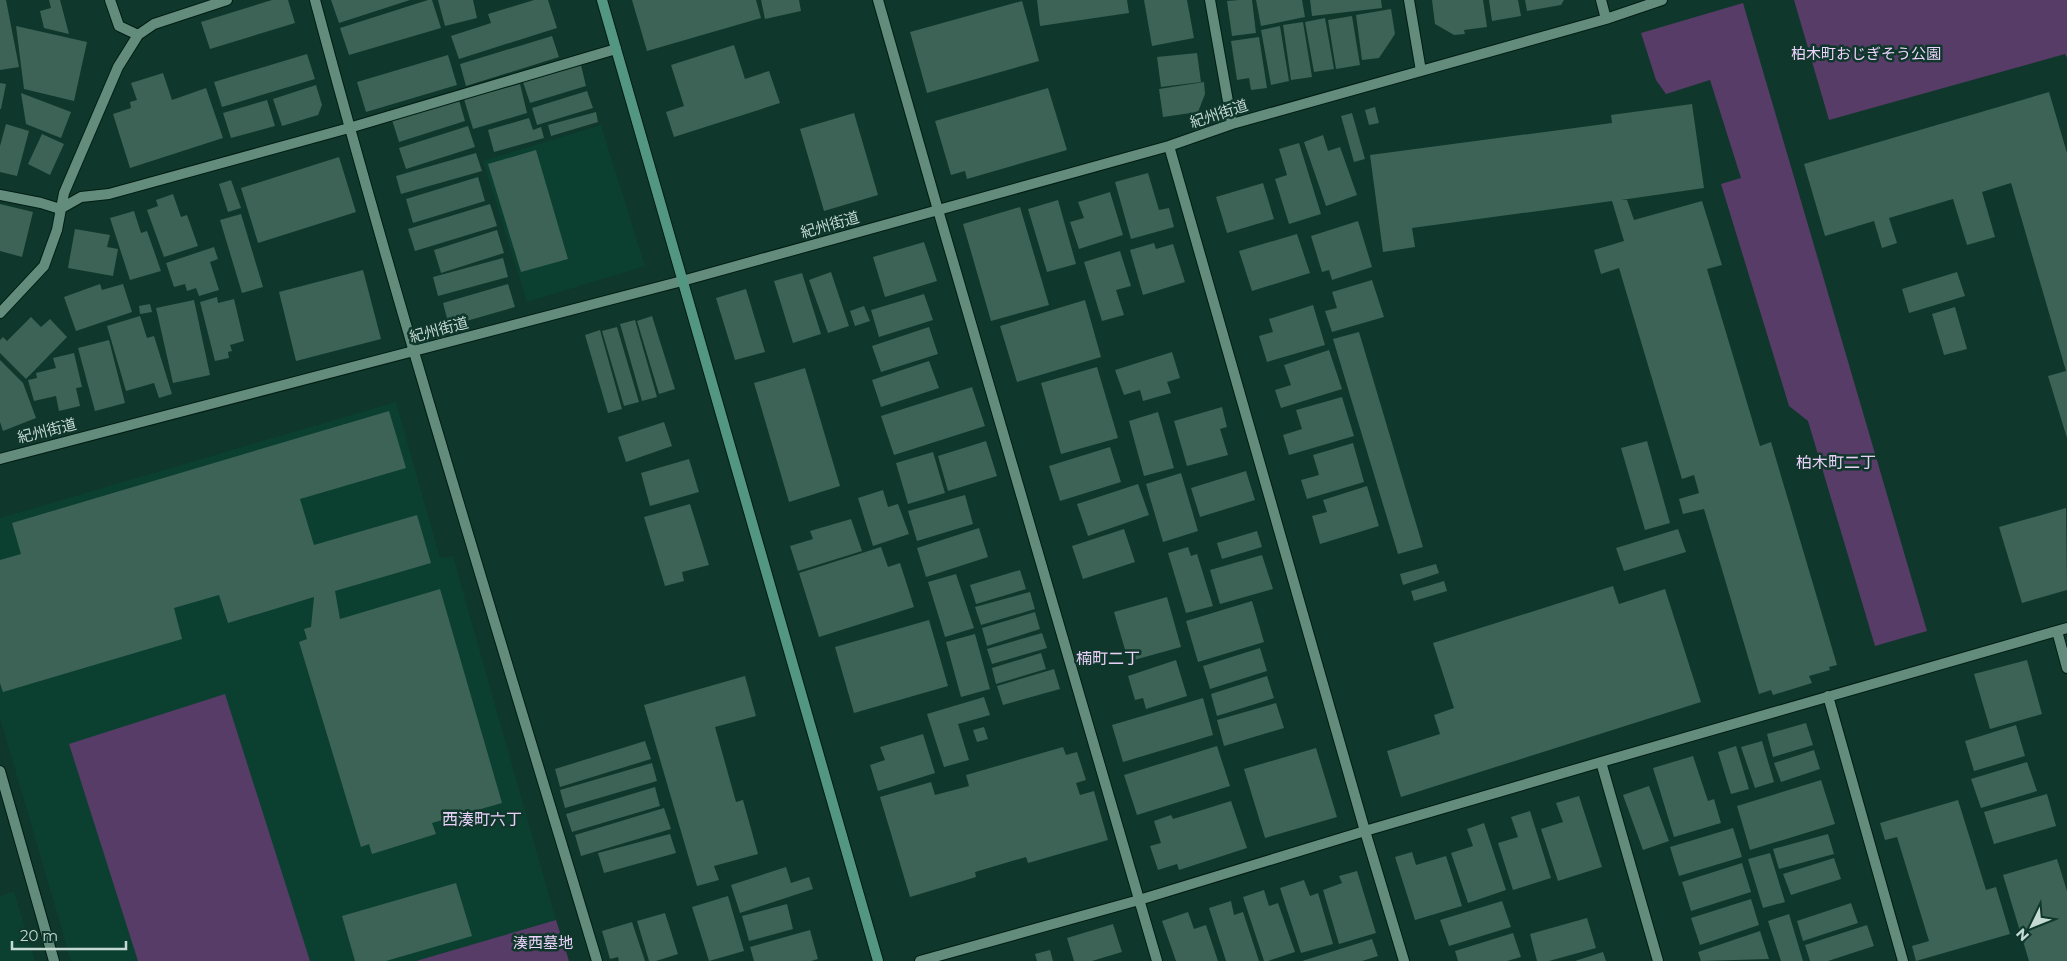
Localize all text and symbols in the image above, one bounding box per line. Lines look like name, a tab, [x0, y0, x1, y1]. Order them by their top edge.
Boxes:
park label: 柏木町おじぎそう公園	[1791, 44, 1941, 63]
street label: 紀州街道	[1187, 95, 1250, 132]
street label: 紀州街道	[798, 207, 861, 242]
street label: 紀州街道	[407, 313, 470, 346]
street label: 紀州街道	[15, 414, 78, 447]
district label: 柏木町二丁	[1796, 453, 1876, 472]
district label: 楠町二丁	[1076, 649, 1140, 668]
district label: 西湊町六丁	[442, 810, 522, 829]
north arrow	[2007, 901, 2057, 951]
scale bar	[12, 918, 126, 950]
text: N	[2012, 925, 2033, 945]
text: 20 m	[20, 926, 58, 945]
park label: 湊西墓地	[513, 933, 573, 952]

